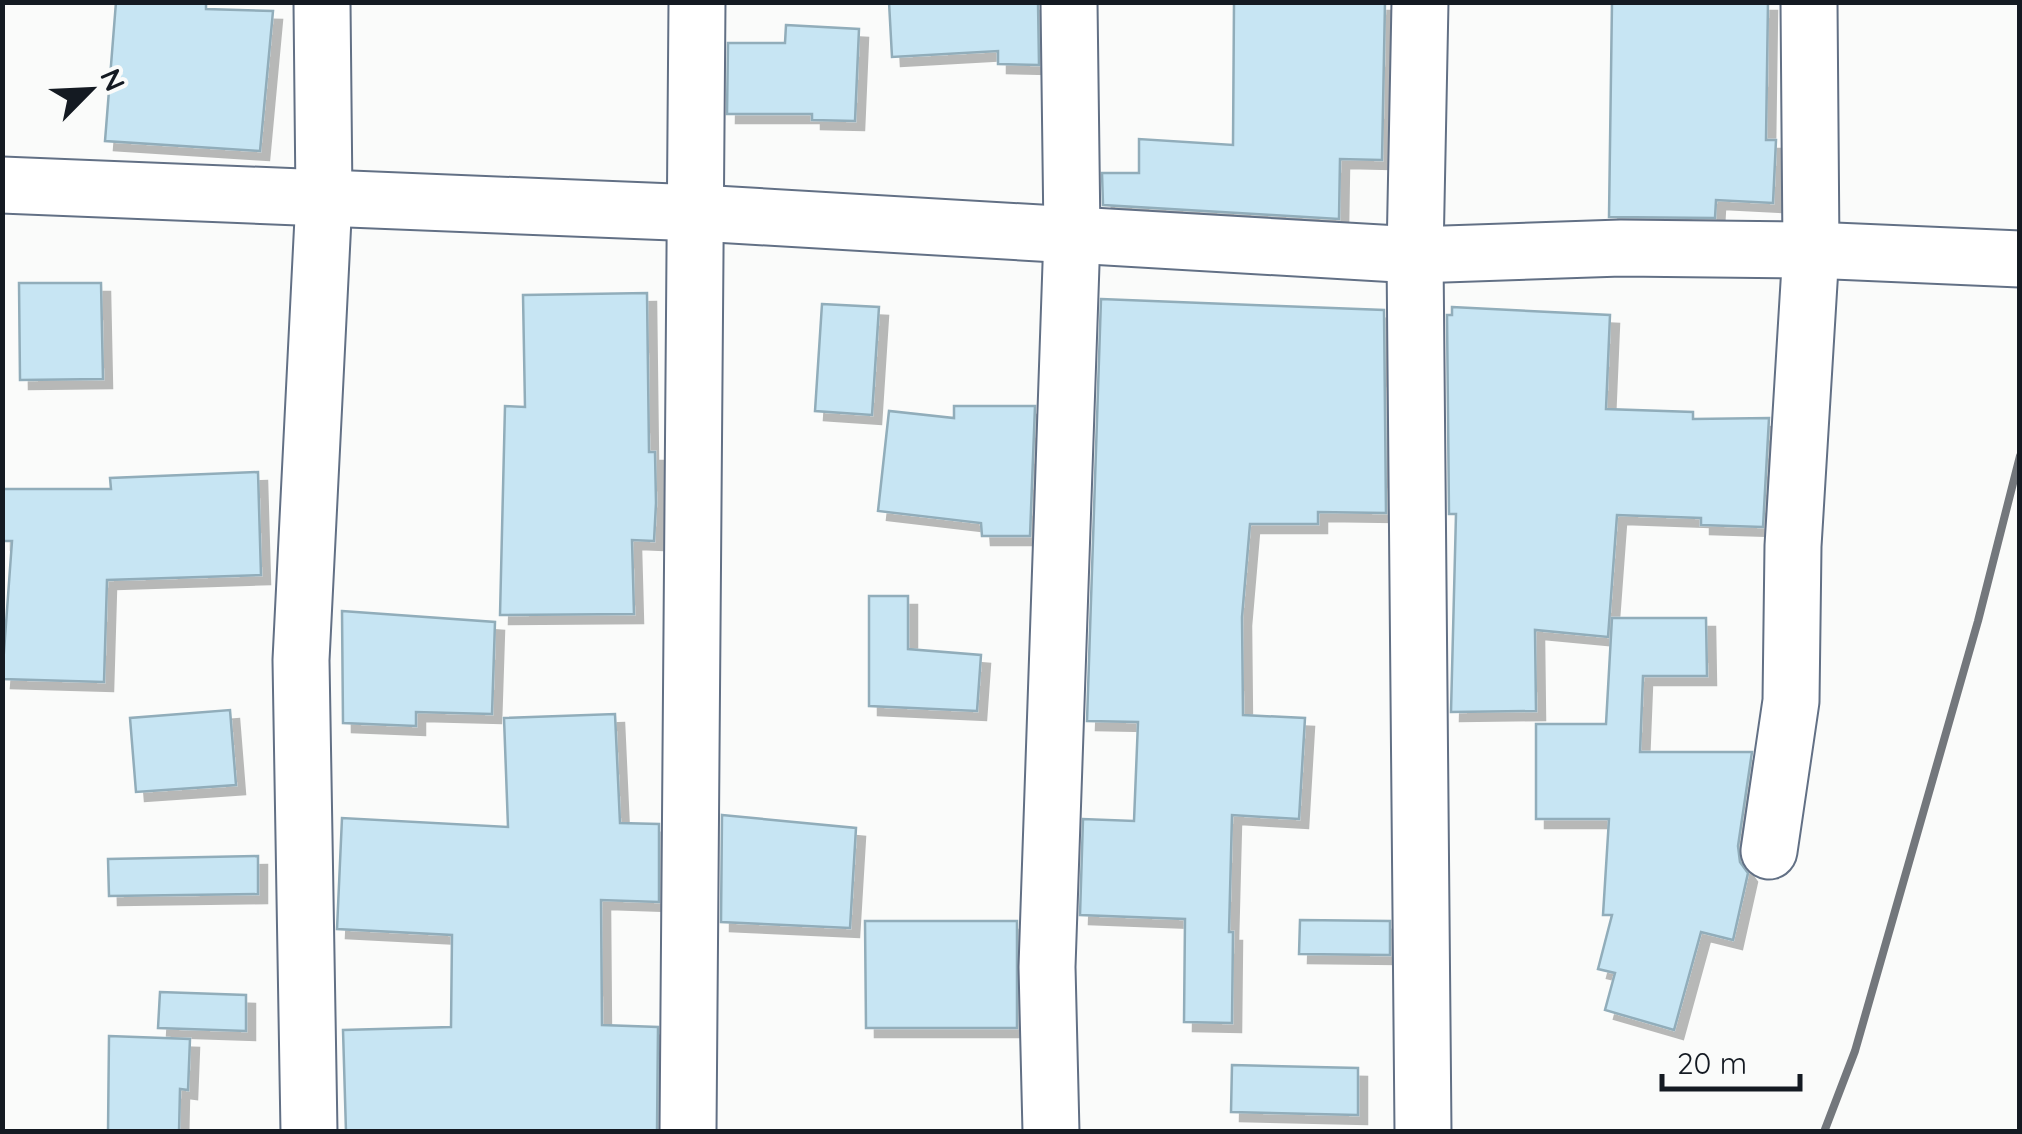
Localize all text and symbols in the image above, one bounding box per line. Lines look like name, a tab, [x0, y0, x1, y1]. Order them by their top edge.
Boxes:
north arrow	[40, 40, 140, 140]
text: N	[93, 63, 133, 96]
scale bar	[1662, 1029, 1800, 1091]
text: 20 m	[1677, 1044, 1747, 1082]

